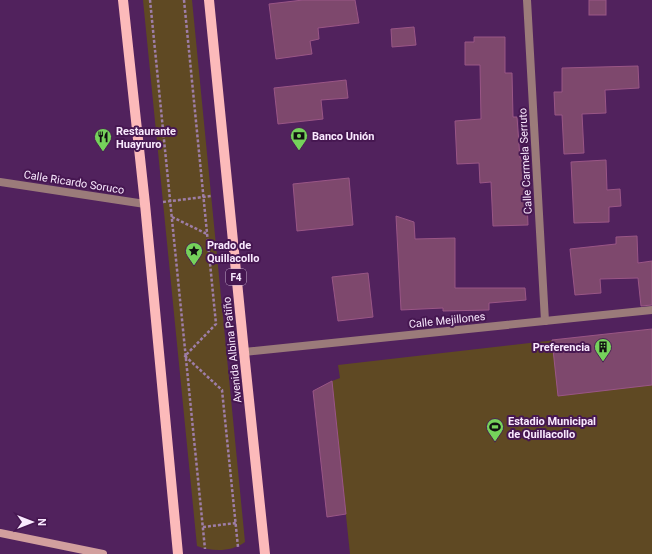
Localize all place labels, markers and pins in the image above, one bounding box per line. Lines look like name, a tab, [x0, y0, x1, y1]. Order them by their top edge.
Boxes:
place label: Restaurante Huayruro	[116, 125, 176, 151]
bank icon: Banco Unión	[289, 126, 309, 151]
restaurant icon: Restaurante Huayruro	[93, 127, 113, 152]
place label: Banco Unión	[312, 130, 374, 143]
place label: Prado de Quillacollo	[207, 239, 259, 265]
place icon: Prado de Quillacollo	[184, 241, 204, 266]
building icon: Preferencia	[593, 337, 613, 362]
place label: Preferencia	[533, 341, 590, 354]
place label: Estadio Municipal de Quillacollo	[508, 415, 596, 441]
sports icon: Estadio Municipal de Quillacollo	[485, 417, 505, 442]

